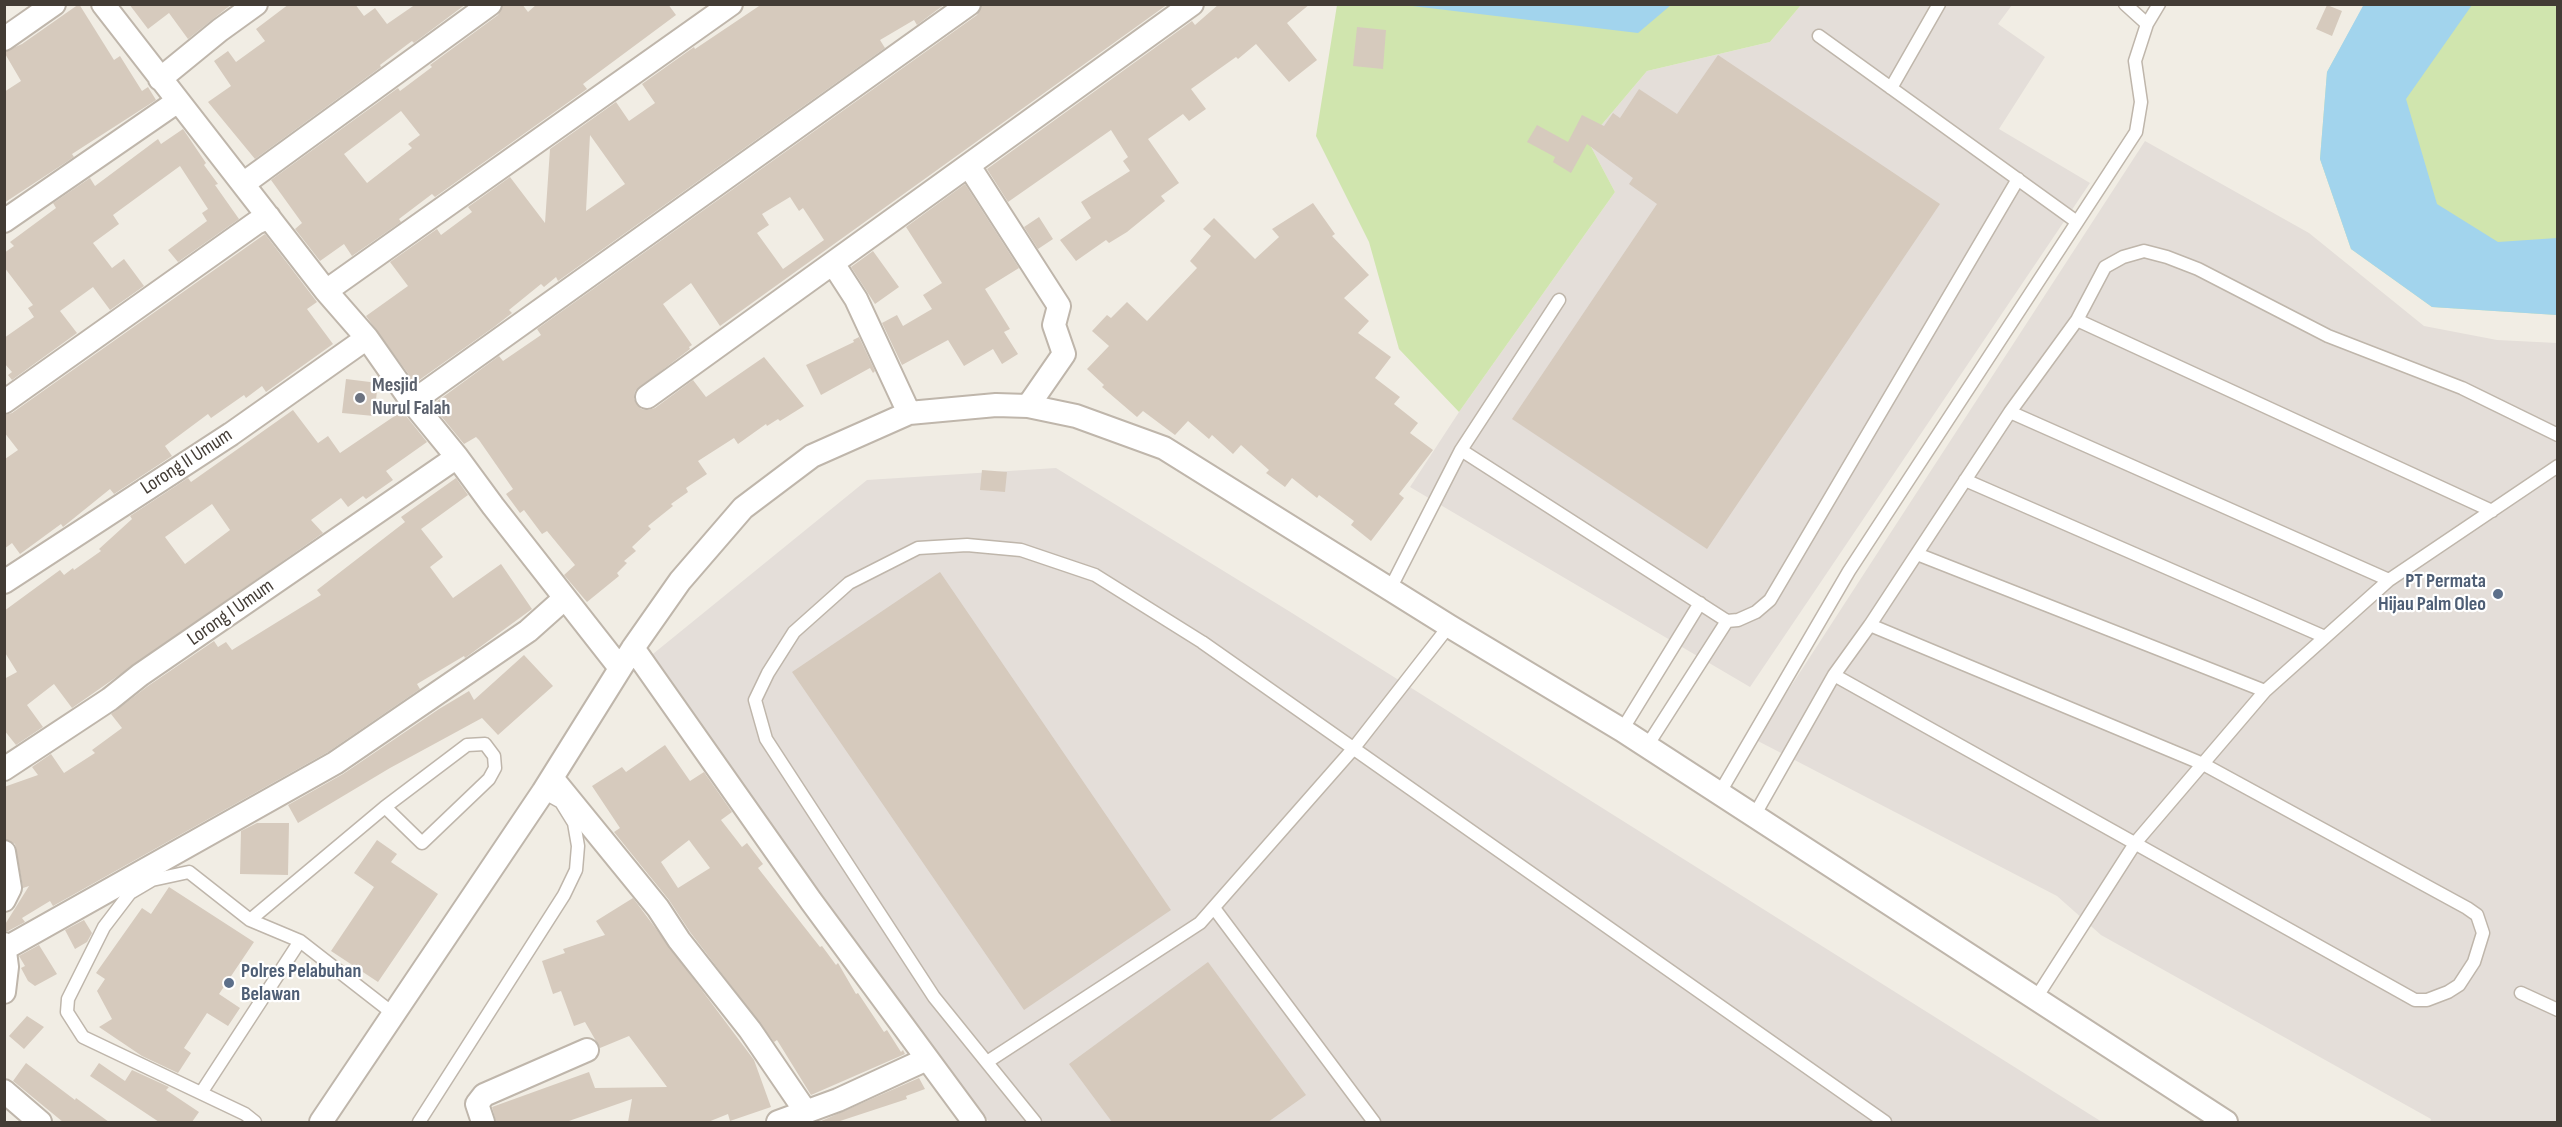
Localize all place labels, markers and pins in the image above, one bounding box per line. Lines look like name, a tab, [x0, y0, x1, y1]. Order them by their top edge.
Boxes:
place label: Mesjid Nurul Falah	[372, 374, 451, 421]
marker: Mesjid Nurul Falah	[353, 391, 367, 405]
place label: PT Permata Hijau Palm Oleo	[2378, 570, 2486, 617]
marker: PT Permata Hijau Palm Oleo	[2491, 587, 2505, 601]
place label: Polres Pelabuhan Belawan	[241, 960, 361, 1007]
marker: Polres Pelabuhan Belawan	[222, 976, 236, 990]

